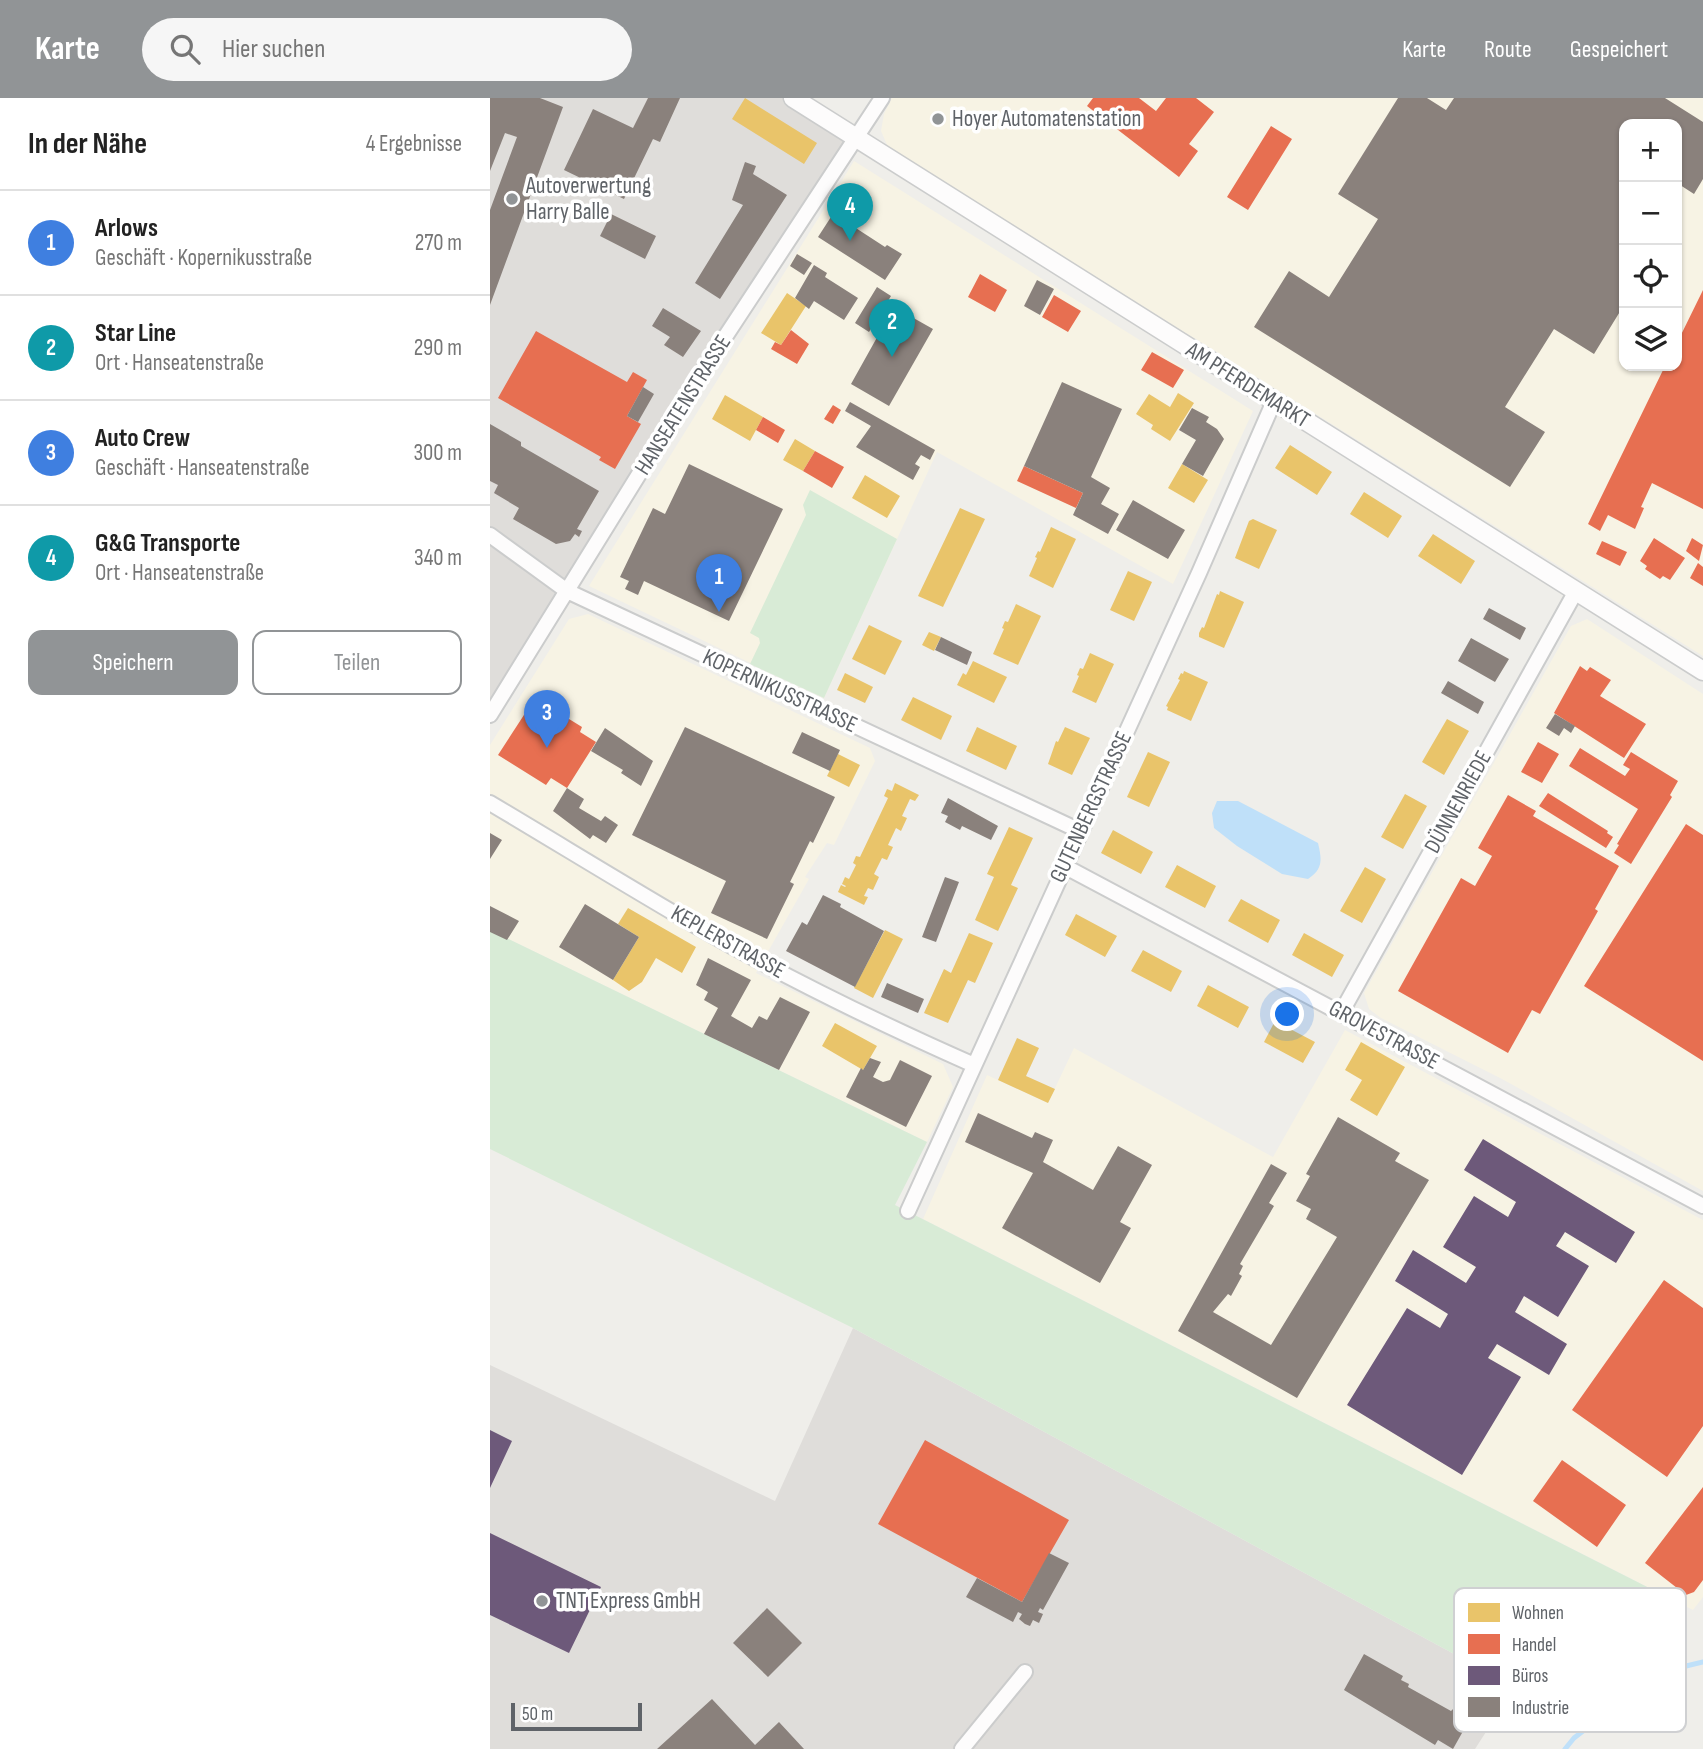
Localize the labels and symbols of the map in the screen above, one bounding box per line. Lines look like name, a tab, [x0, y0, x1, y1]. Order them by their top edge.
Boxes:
place label: Hoyer Automatenstation	[952, 105, 1141, 133]
marker: Hoyer Automatenstation	[930, 111, 946, 127]
place label: Autoverwertung Harry Balle	[525, 172, 651, 226]
pin: 4	[827, 183, 873, 241]
marker: Autoverwertung Harry Balle	[504, 191, 520, 207]
pin: 2	[869, 299, 915, 357]
street label: HANSEATENSTRASSE	[629, 330, 737, 480]
street label: AM PFERDEMARKT	[1180, 335, 1315, 434]
pin: 1	[696, 554, 742, 612]
street label: KOPERNIKUSSTRASSE	[698, 643, 862, 739]
pin: 3	[524, 690, 570, 748]
street label: GUTENBERGSTRASSE	[1044, 727, 1138, 887]
street label: DÜNNENRIEDE	[1418, 746, 1498, 858]
street label: KEPLERSTRASSE	[666, 899, 790, 985]
street label: GROVESTRASSE	[1324, 994, 1444, 1076]
your location	[1270, 997, 1304, 1031]
place label: TNT Express GmbH	[556, 1587, 701, 1615]
legend	[1454, 1588, 1686, 1732]
marker: TNT Express GmbH	[534, 1593, 550, 1609]
text: Wohnen	[1512, 1602, 1564, 1625]
text: Handel	[1512, 1634, 1556, 1657]
text: Büros	[1512, 1665, 1548, 1688]
text: Industrie	[1512, 1697, 1569, 1720]
scale bar	[511, 1700, 642, 1732]

